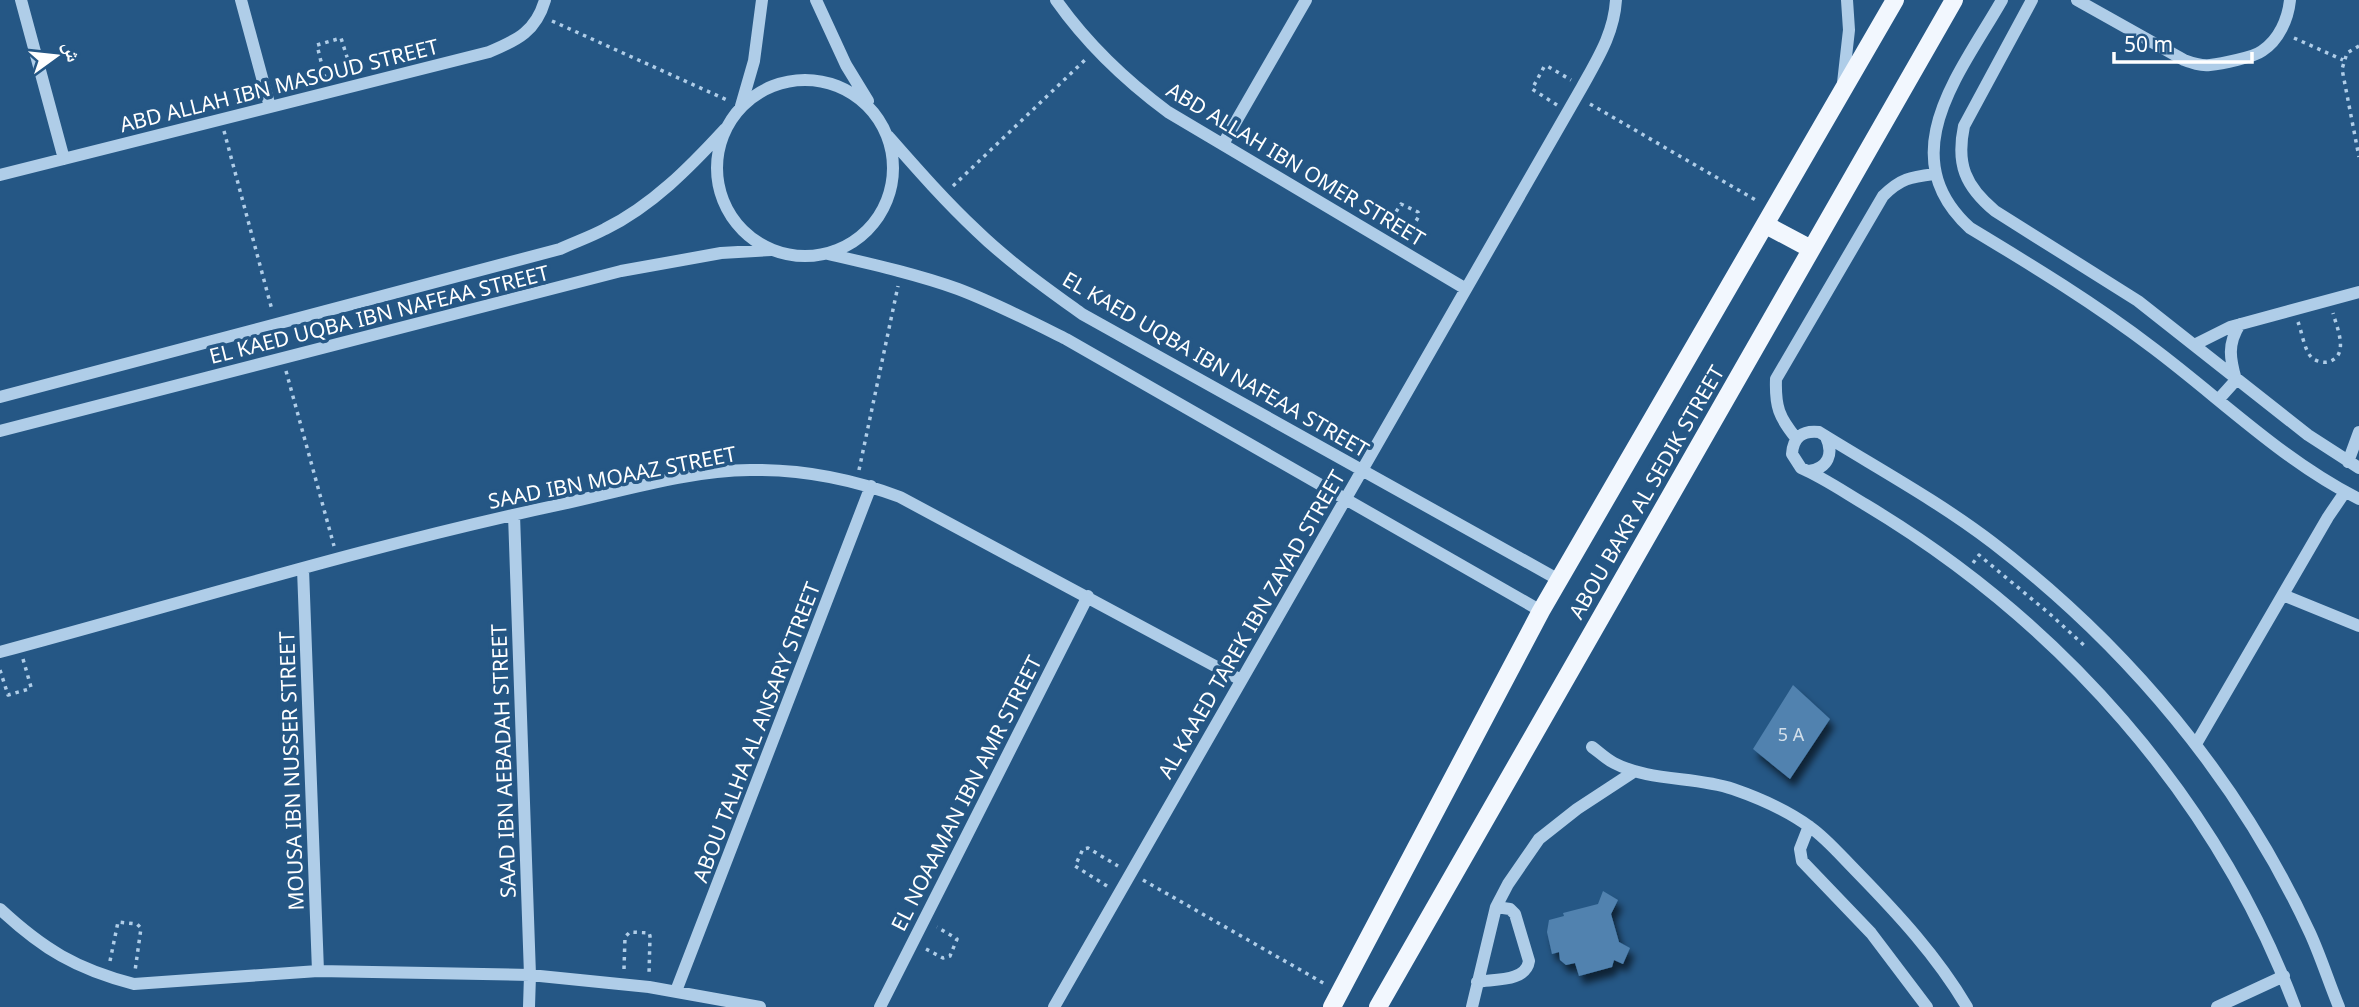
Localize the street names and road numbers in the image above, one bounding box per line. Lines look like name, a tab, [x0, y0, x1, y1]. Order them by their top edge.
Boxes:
street label: ABD ALLAH IBN MASOUD STREET	[117, 32, 442, 138]
street label: ABD ALLAH IBN OMER STREET	[1162, 76, 1431, 253]
street label: EL KAED UQBA IBN NAFEAA STREET	[206, 258, 552, 370]
street label: EL KAED UQBA IBN NAFEAA STREET	[1058, 265, 1374, 464]
street label: ABOU BAKR AL SEDIK STREET	[1562, 360, 1730, 624]
street label: SAAD IBN MOAAZ STREET	[486, 439, 739, 515]
street label: AL KAAED TAREK IBN ZAYAD STREET	[1151, 465, 1351, 783]
street label: ABOU TALHA AL ANSARY STREET	[686, 578, 826, 886]
street label: SAAD IBN AEBADAH STREET	[484, 623, 522, 898]
street label: MOUSA IBN NUSSER STREET	[272, 631, 310, 911]
street label: EL NOAAMAN IBN AMR STREET	[884, 650, 1048, 935]

